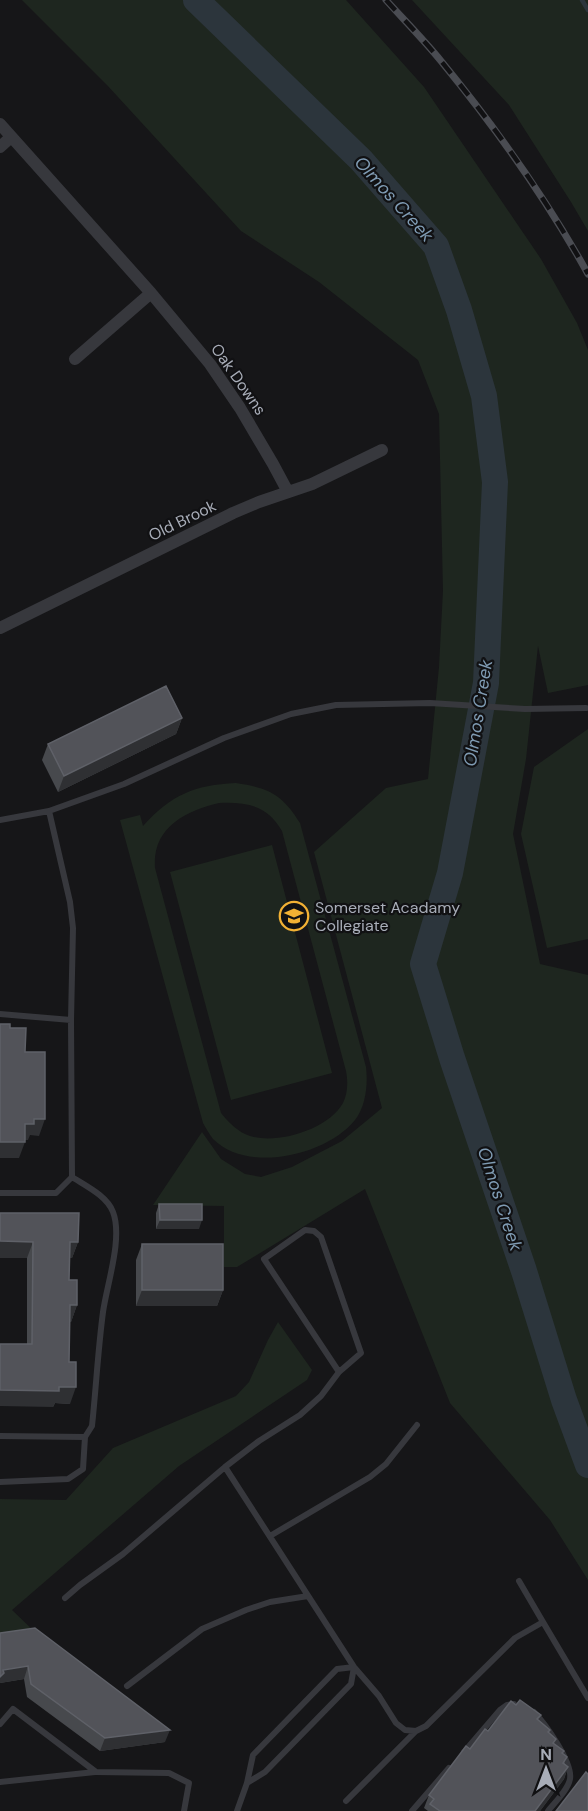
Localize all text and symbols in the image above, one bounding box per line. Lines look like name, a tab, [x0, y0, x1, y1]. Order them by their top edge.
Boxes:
water label: Olmos Creek	[349, 151, 440, 248]
street label: Oak Downs	[206, 339, 271, 419]
street label: Old Brook	[145, 495, 219, 546]
water label: Olmos Creek	[458, 657, 498, 768]
place label: Somerset Acadamy Collegiate	[315, 897, 460, 936]
school or university icon: Somerset Acadamy Collegiate	[278, 900, 310, 932]
water label: Olmos Creek	[472, 1144, 528, 1255]
north arrow	[516, 1739, 576, 1799]
text: N	[540, 1744, 552, 1765]

